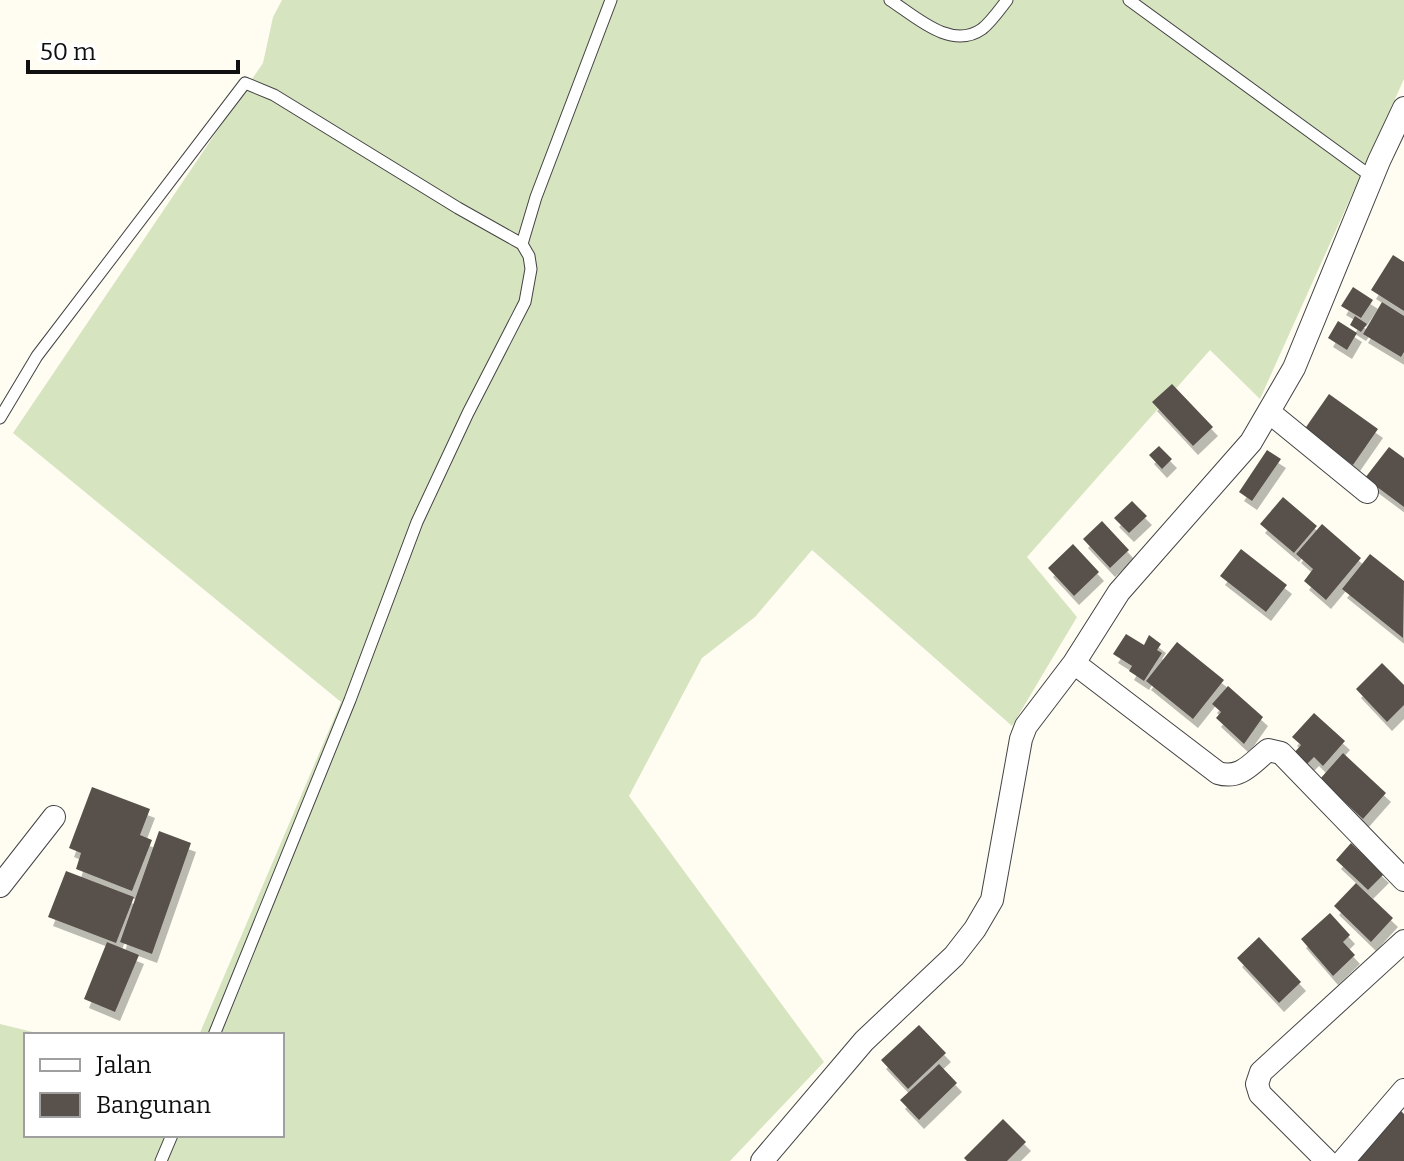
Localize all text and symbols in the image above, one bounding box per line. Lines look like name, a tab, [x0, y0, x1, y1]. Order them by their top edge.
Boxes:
scale bar	[28, 24, 238, 74]
text: 50 m	[40, 38, 96, 66]
legend	[24, 1033, 284, 1137]
text: Jalan	[95, 1051, 151, 1079]
text: Bangunan	[96, 1091, 211, 1119]

